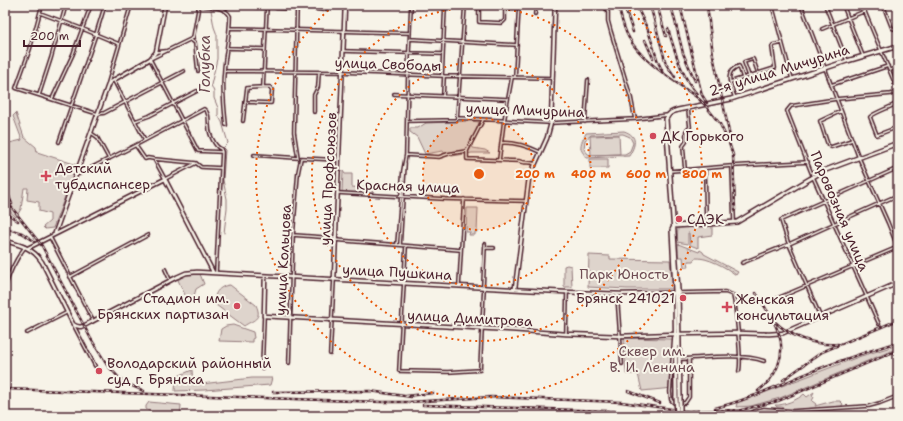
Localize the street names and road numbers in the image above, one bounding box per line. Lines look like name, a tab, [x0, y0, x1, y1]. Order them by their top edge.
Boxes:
street label: 2-я улица Мичурина	[707, 40, 852, 100]
street label: улица Свободы	[334, 53, 442, 75]
street label: улица Мичурина	[465, 99, 585, 121]
street label: улица Профсоюзов	[316, 112, 340, 246]
street label: Паровозная улица	[807, 148, 874, 274]
street label: Красная улица	[356, 175, 460, 197]
street label: улица Кольцова	[271, 203, 295, 316]
street label: улица Пушкина	[342, 260, 453, 284]
street label: улица Димитрова	[407, 306, 533, 330]

